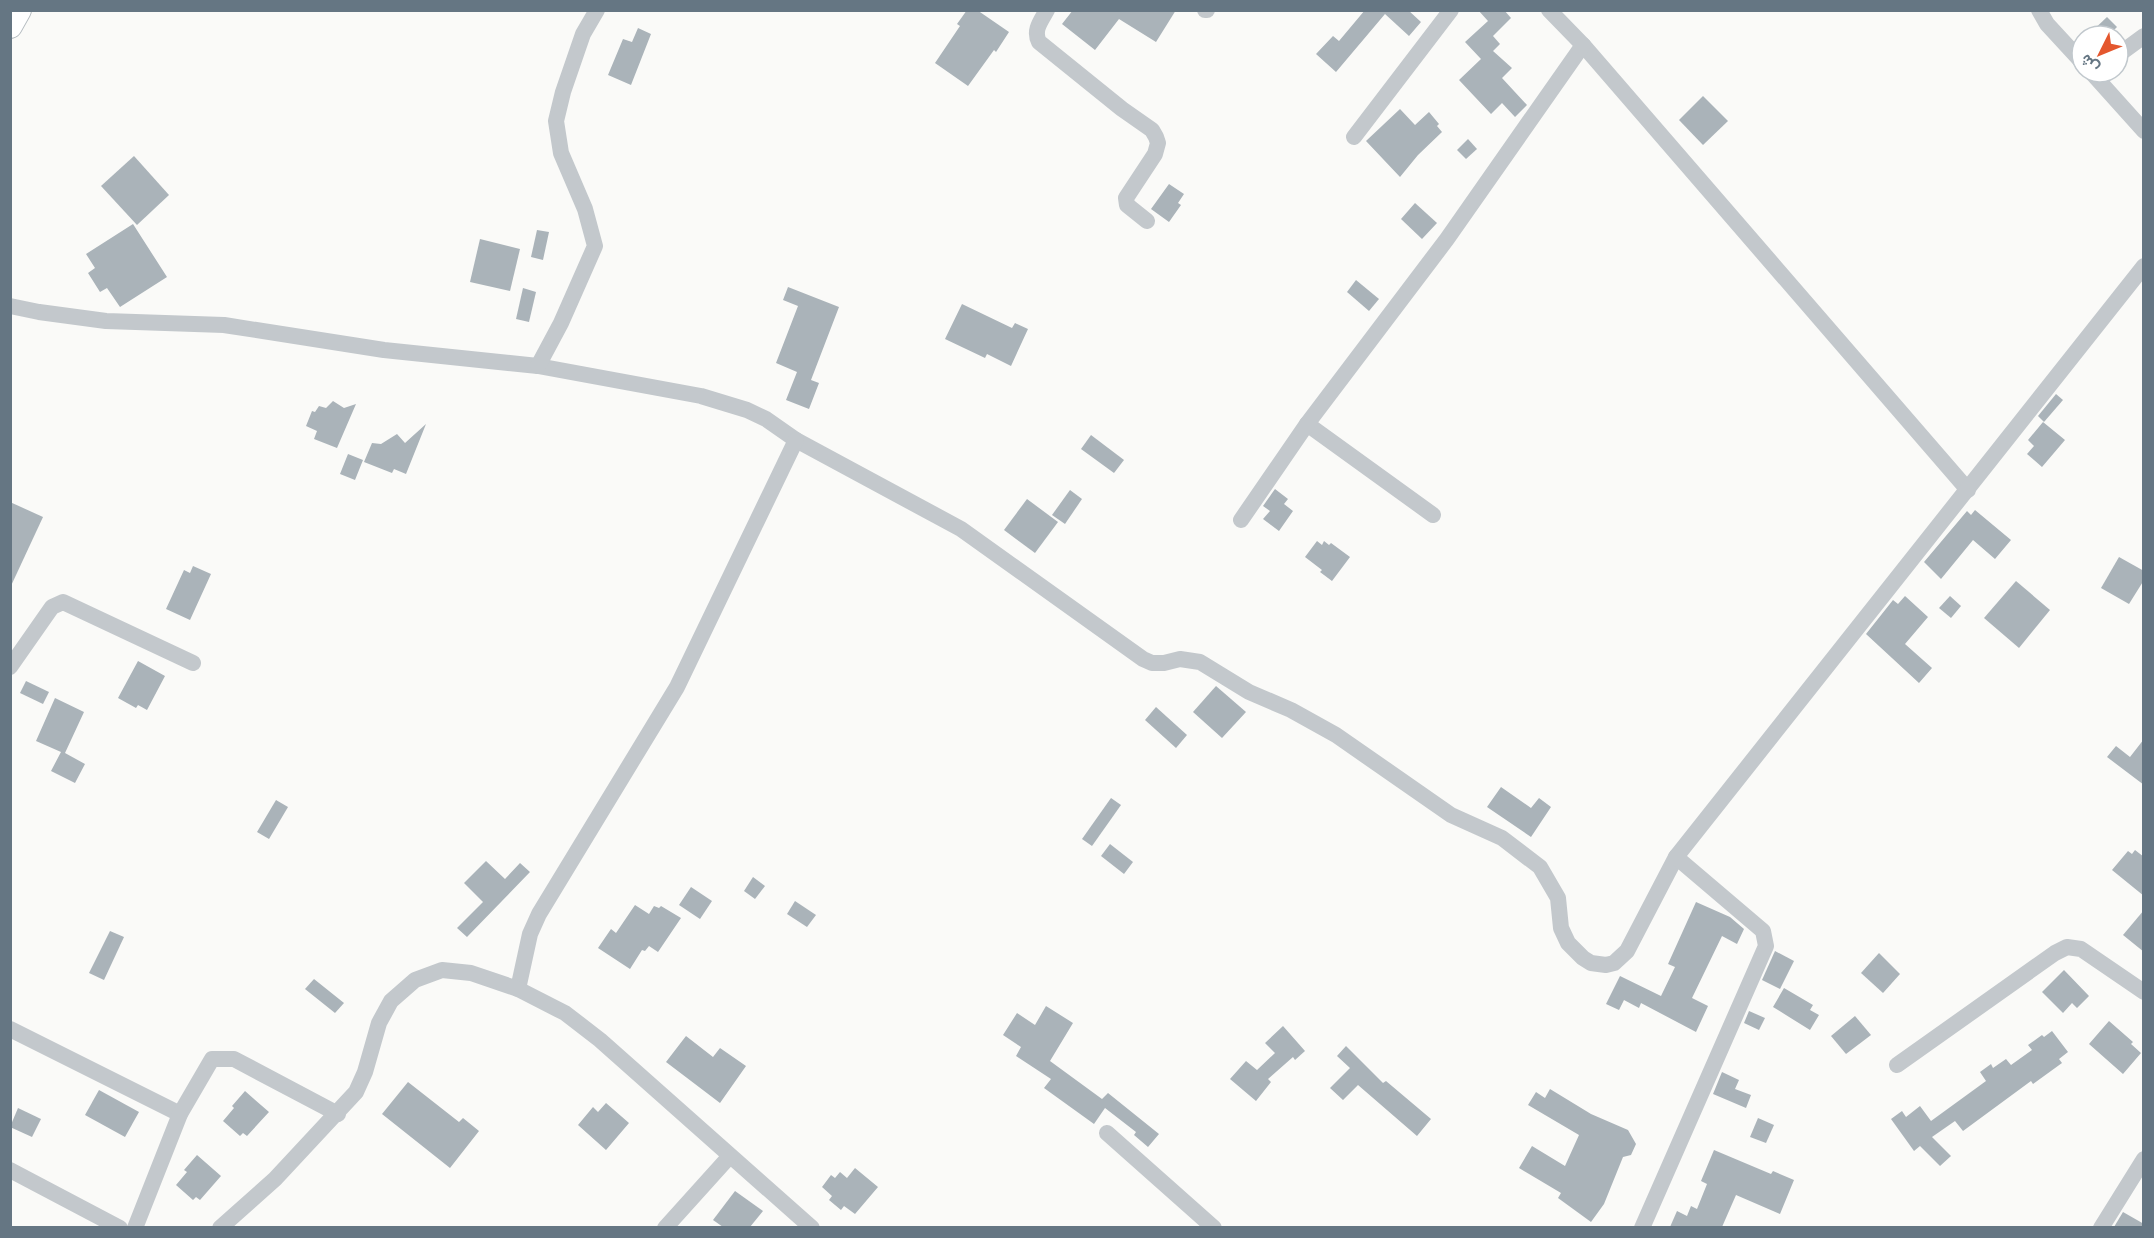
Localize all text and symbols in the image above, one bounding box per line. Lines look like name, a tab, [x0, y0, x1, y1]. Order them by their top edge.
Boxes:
north arrow	[2070, 24, 2130, 84]
text: ش	[2075, 50, 2103, 78]

